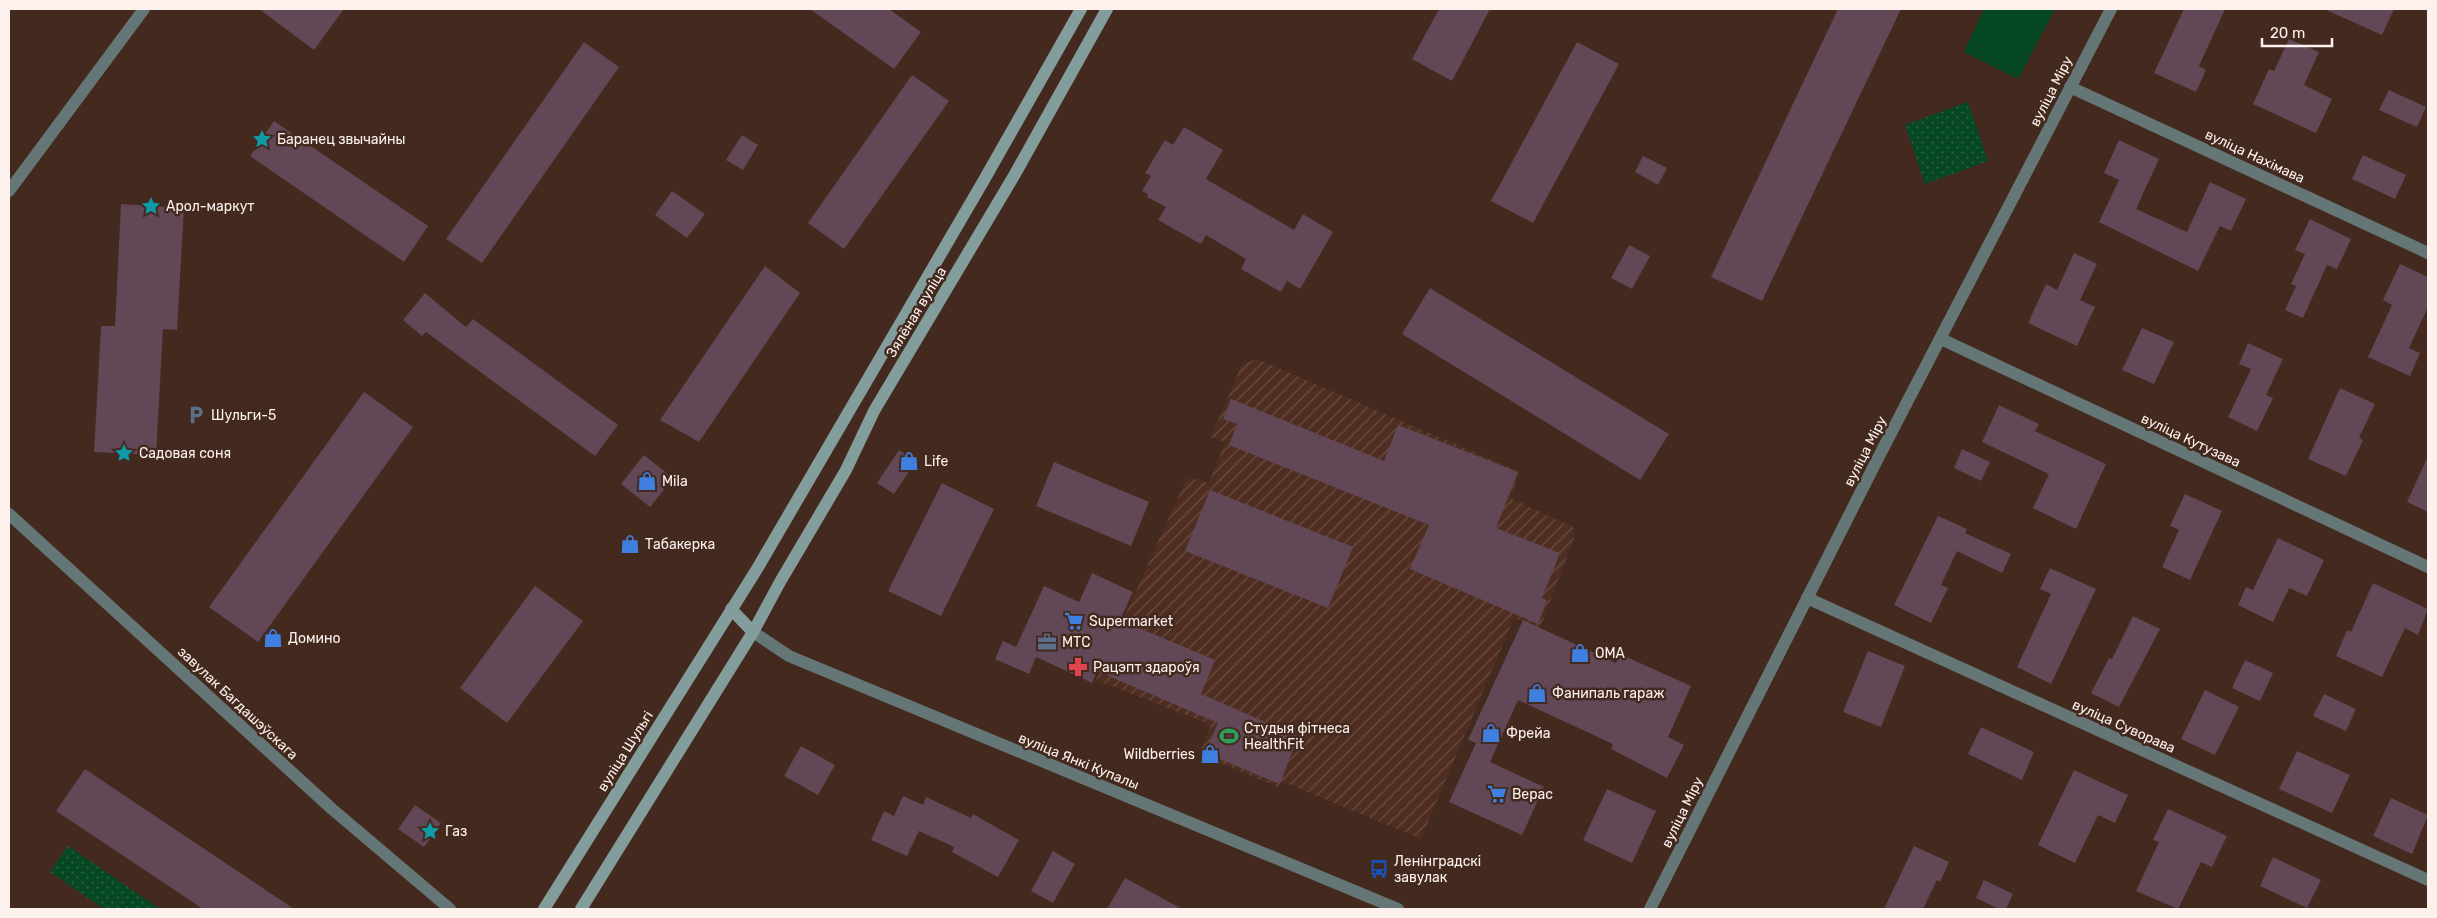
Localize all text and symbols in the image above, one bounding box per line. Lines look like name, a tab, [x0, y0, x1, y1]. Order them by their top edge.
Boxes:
scale bar	[2262, 15, 2332, 47]
text: 20 m	[2270, 24, 2305, 42]
street label: вуліца Міру	[2026, 53, 2077, 129]
street label: вуліца Нахімава	[2202, 126, 2307, 187]
place icon: Баранец звычайны	[251, 128, 273, 150]
place label: Баранец звычайны	[277, 131, 406, 148]
place icon: Арол-маркут	[140, 195, 162, 217]
place label: Арол-маркут	[166, 198, 255, 215]
street label: Зялёная вуліца	[883, 264, 950, 361]
parking icon: Шульги-5	[185, 404, 207, 426]
place label: Шульги-5	[211, 407, 276, 424]
street label: вуліца Кутузава	[2138, 410, 2243, 471]
street label: вуліца Міру	[1840, 413, 1891, 489]
place icon: Садовая соня	[113, 442, 135, 464]
place label: Садовая соня	[139, 445, 231, 462]
shop icon: Life	[898, 450, 920, 472]
place label: Life	[924, 453, 949, 470]
shop icon: Mila	[636, 470, 658, 492]
place label: Mila	[662, 473, 688, 490]
shop icon: Табакерка	[619, 533, 641, 555]
place label: Табакерка	[645, 536, 715, 553]
supermarket icon: Supermarket	[1063, 610, 1085, 632]
place label: Supermarket	[1089, 613, 1174, 630]
shop icon: Домино	[262, 627, 284, 649]
place label: Домино	[288, 630, 341, 647]
office icon: МТС	[1036, 631, 1058, 653]
place label: МТС	[1062, 634, 1091, 651]
shop icon: ОМА	[1569, 642, 1591, 664]
street label: завулак Багдашэўскага	[174, 643, 301, 764]
place label: ОМА	[1595, 645, 1626, 662]
pharmacy icon: Рацэпт здароўя	[1067, 656, 1089, 678]
place label: Рацэпт здароўя	[1093, 659, 1200, 676]
shop icon: Фанипаль гараж	[1526, 682, 1548, 704]
place label: Фанипаль гараж	[1552, 685, 1664, 702]
street label: вуліца Суворава	[2070, 696, 2178, 757]
street label: вуліца Шульгі	[594, 708, 657, 795]
place label: Студыя фітнеса HealthFit	[1244, 720, 1350, 753]
shop icon: Фрейа	[1480, 722, 1502, 744]
sports icon: Студыя фітнеса HealthFit	[1218, 725, 1240, 747]
place label: Фрейа	[1506, 725, 1550, 742]
street label: вуліца Янкі Купалы	[1016, 730, 1142, 793]
shop icon: Wildberries	[1199, 743, 1221, 765]
place label: Wildberries	[1123, 746, 1195, 763]
street label: вуліца Міру	[1658, 774, 1707, 850]
supermarket icon: Верас	[1486, 783, 1508, 805]
place label: Верас	[1512, 786, 1553, 803]
place icon: Газ	[419, 820, 441, 842]
place label: Газ	[445, 823, 467, 840]
place label: Ленінградскі завулак	[1394, 853, 1481, 886]
bus stop icon: Ленінградскі завулак	[1368, 858, 1390, 880]

